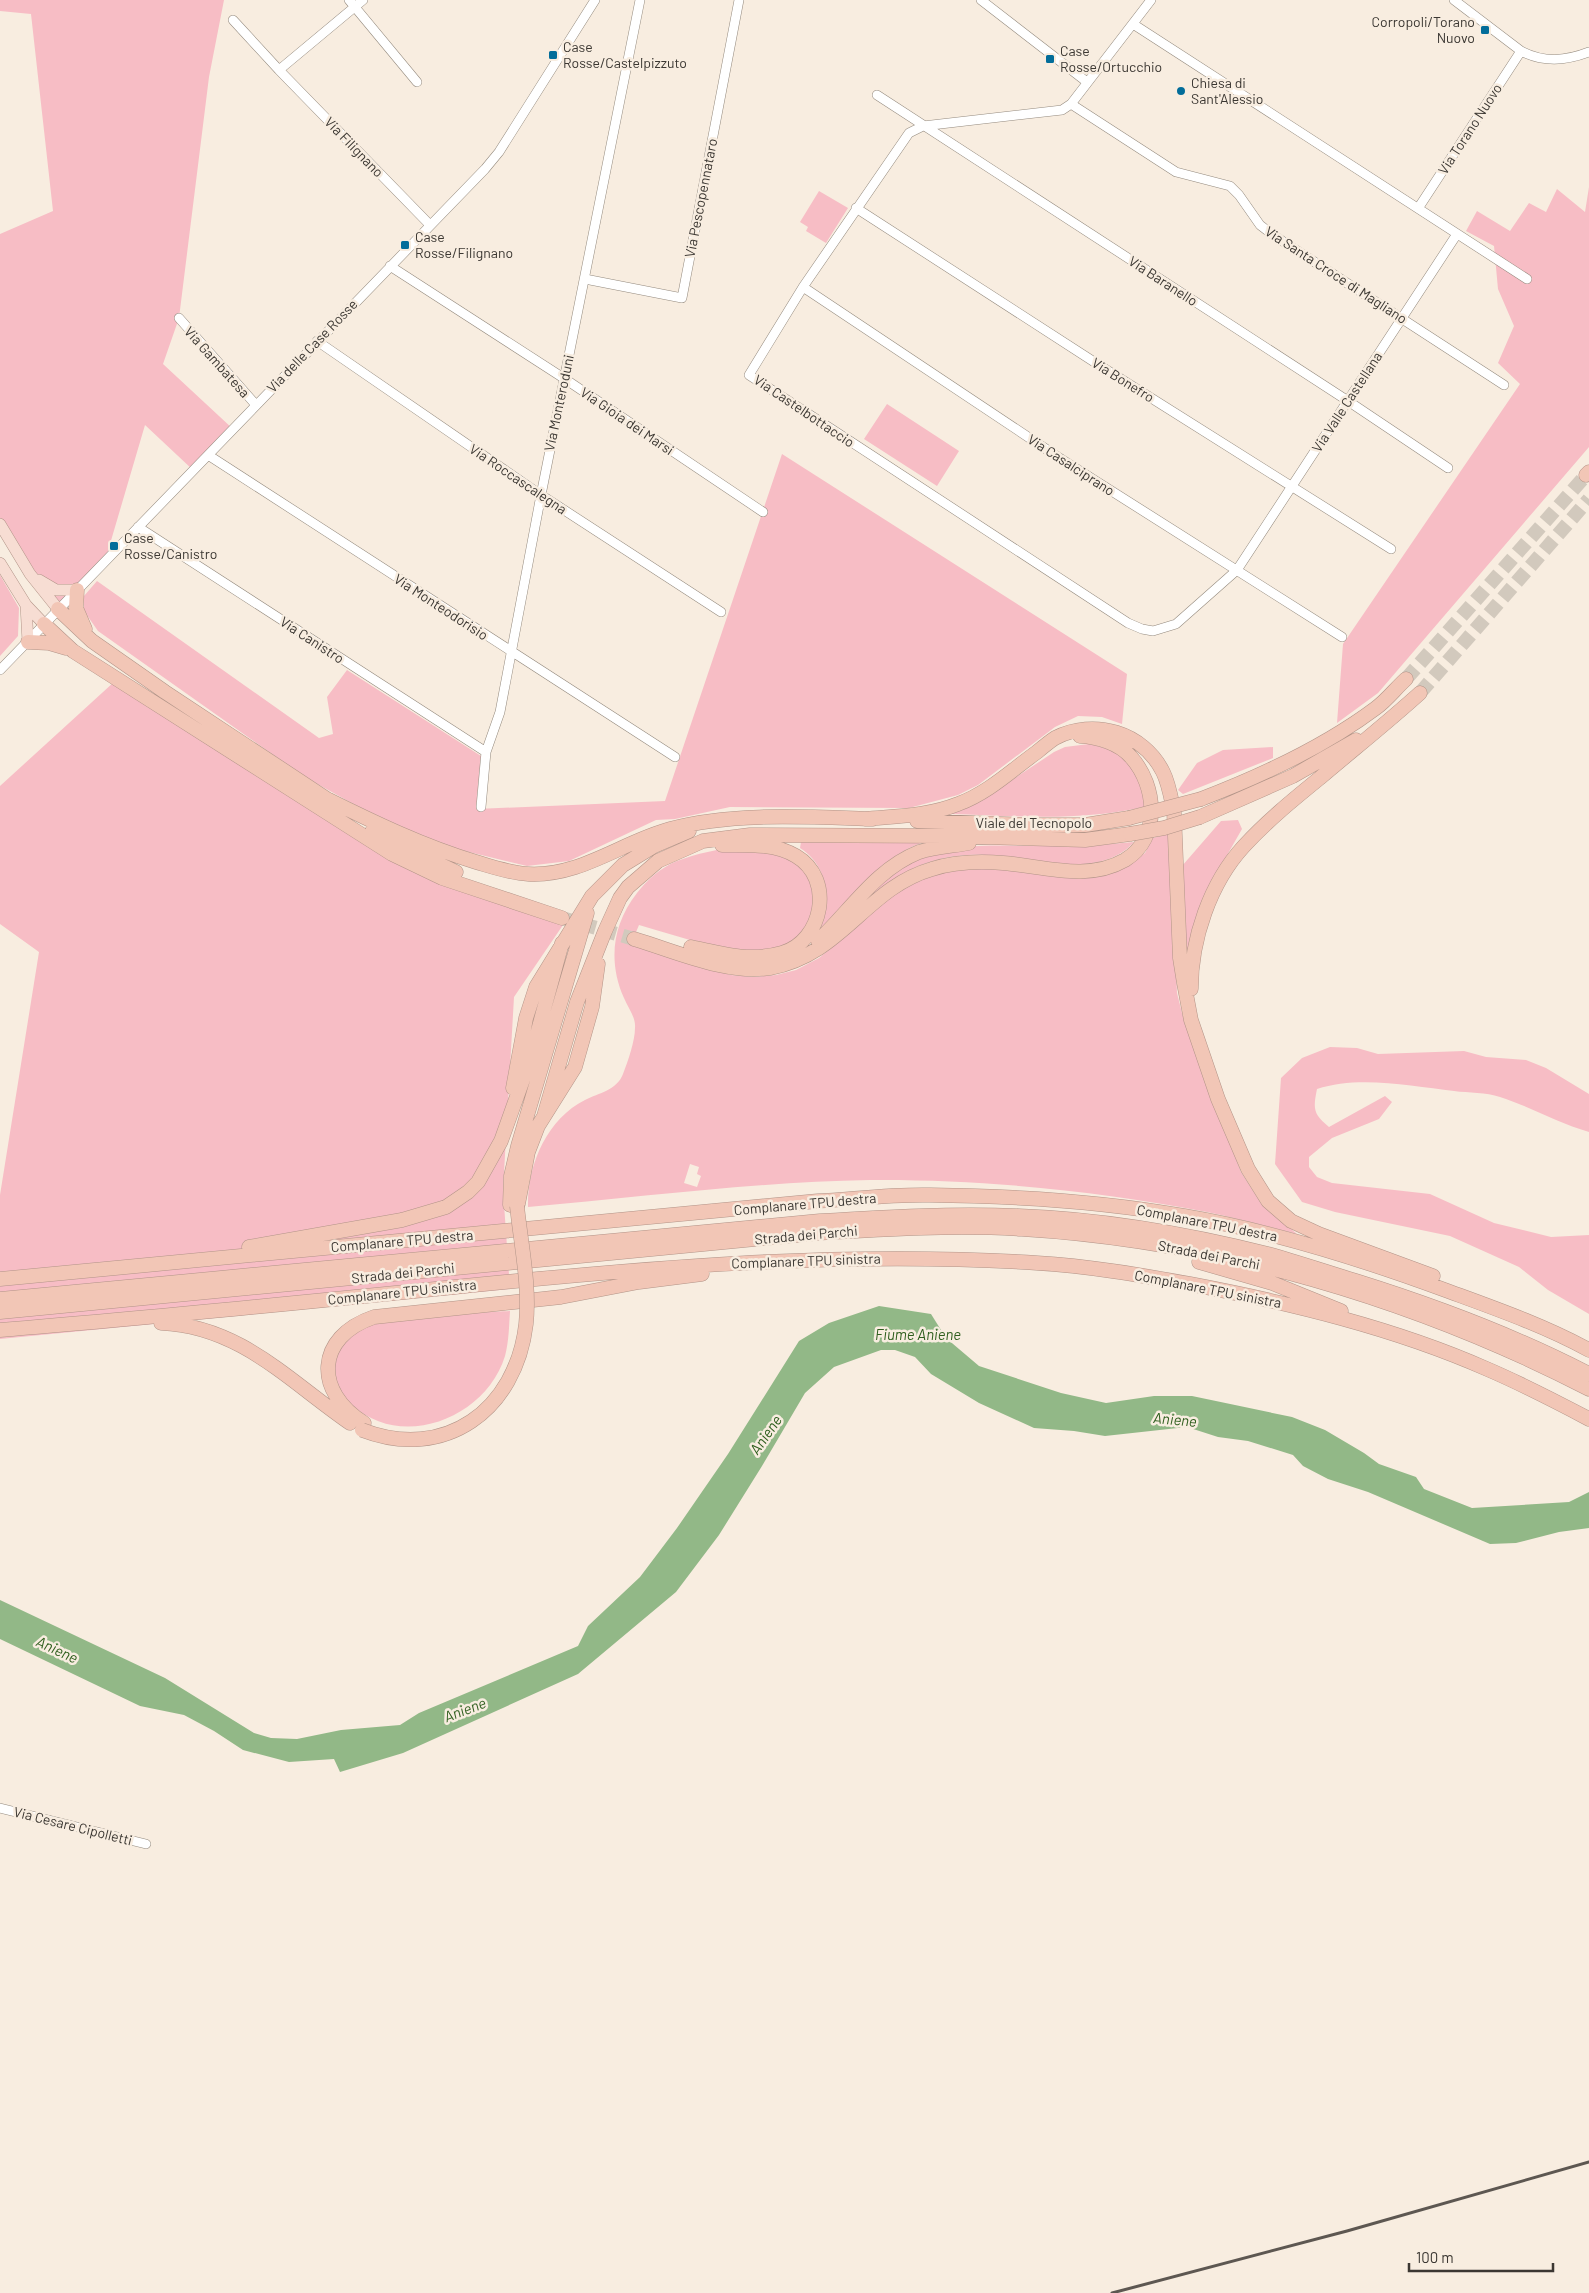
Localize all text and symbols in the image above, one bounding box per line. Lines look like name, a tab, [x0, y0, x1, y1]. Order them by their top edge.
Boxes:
place label: Corropoli/Torano Nuovo	[1372, 13, 1475, 46]
marker: Corropoli/Torano Nuovo	[1479, 24, 1491, 36]
place label: Case Rosse/Castelpizzuto	[563, 38, 687, 71]
place label: Case Rosse/Ortucchio	[1060, 42, 1162, 75]
marker: Case Rosse/Castelpizzuto	[547, 49, 559, 61]
marker: Case Rosse/Ortucchio	[1044, 53, 1056, 65]
place label: Chiesa di Sant'Alessio	[1191, 74, 1263, 107]
street label: Via Torano Nuovo	[1434, 80, 1505, 177]
marker: Chiesa di Sant'Alessio	[1175, 85, 1187, 97]
street label: Via Filignano	[321, 113, 387, 180]
street label: Via Pescopennataro	[681, 137, 720, 259]
street label: Via Santa Croce di Magliano	[1262, 222, 1411, 327]
place label: Case Rosse/Filignano	[415, 228, 513, 261]
marker: Case Rosse/Filignano	[399, 239, 411, 251]
street label: Via Baranello	[1126, 252, 1201, 309]
street label: Via delle Case Rosse	[263, 296, 360, 396]
street label: Via Gambatesa	[181, 323, 254, 401]
street label: Via Valle Castellana	[1308, 348, 1385, 455]
street label: Via Monteroduni	[540, 353, 577, 453]
street label: Via Bonefro	[1089, 354, 1158, 406]
street label: Via Castelbottaccio	[751, 371, 858, 451]
street label: Via Gioia dei Marsi	[577, 383, 677, 458]
street label: Via Casalciprano	[1025, 430, 1118, 499]
street label: Via Roccascalegna	[466, 440, 570, 517]
place label: Case Rosse/Canistro	[124, 529, 218, 562]
marker: Case Rosse/Canistro	[108, 540, 120, 552]
street label: Via Monteodorisio	[391, 570, 492, 643]
street label: Via Canistro	[277, 613, 347, 667]
street label: Viale del Tecnopolo	[976, 814, 1092, 831]
street label: Complanare TPU destra	[733, 1189, 877, 1218]
street label: Complanare TPU destra	[1135, 1201, 1279, 1244]
street label: Strada dei Parchi	[754, 1222, 858, 1247]
street label: Complanare TPU destra	[330, 1226, 474, 1255]
street label: Strada dei Parchi	[1157, 1236, 1261, 1273]
street label: Complanare TPU sinistra	[731, 1249, 881, 1272]
street label: Strada dei Parchi	[351, 1259, 455, 1286]
street label: Complanare TPU sinistra	[1133, 1266, 1283, 1311]
street label: Complanare TPU sinistra	[327, 1275, 477, 1308]
water label: Fiume Aniene	[875, 1325, 961, 1343]
water label: Aniene	[1153, 1408, 1198, 1430]
water label: Aniene	[745, 1411, 785, 1457]
water label: Aniene	[34, 1632, 81, 1667]
water label: Aniene	[441, 1693, 488, 1725]
street label: Via Cesare Cipolletti	[12, 1803, 134, 1848]
scale bar	[1409, 2240, 1553, 2272]
text: 100 m	[1416, 2248, 1454, 2266]

